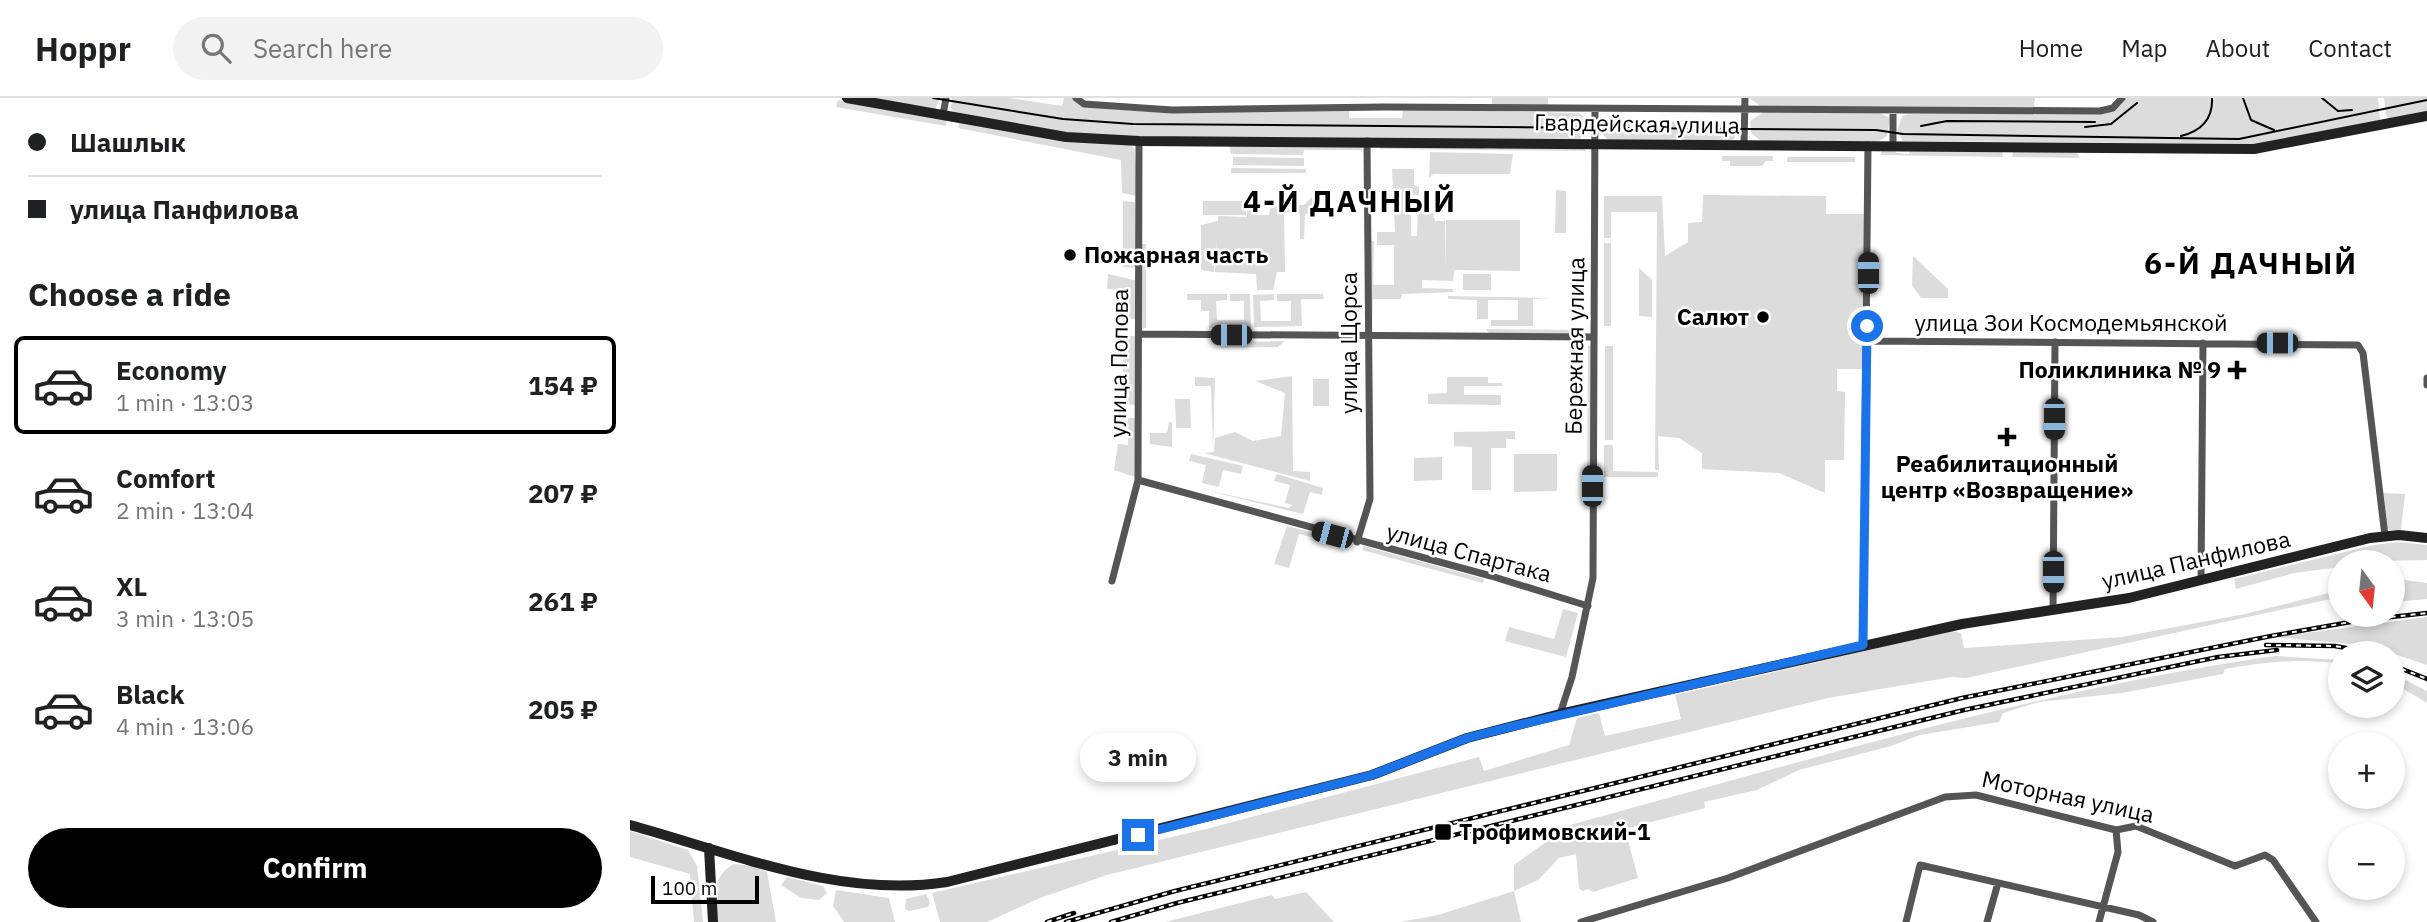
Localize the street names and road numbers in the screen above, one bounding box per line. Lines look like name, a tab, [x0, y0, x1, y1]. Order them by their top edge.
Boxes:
street label: Гвардейская улица	[1534, 106, 1740, 140]
street label: Бережная улица	[1557, 257, 1591, 435]
street label: улица Щорса	[1333, 272, 1363, 414]
street label: улица Попова	[1102, 288, 1134, 438]
street label: улица Зои Космодемьянской	[1915, 307, 2227, 337]
street label: улица Спартака	[1384, 516, 1555, 588]
street label: улица Панфилова	[2099, 523, 2293, 595]
street label: Моторная улица	[1979, 763, 2157, 829]

